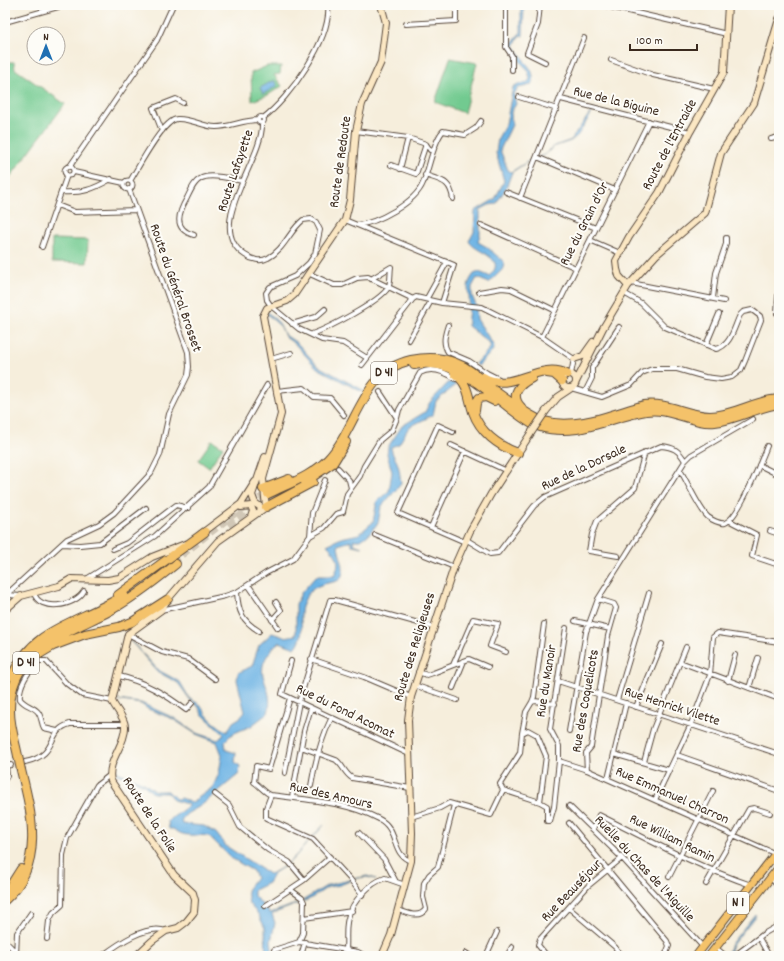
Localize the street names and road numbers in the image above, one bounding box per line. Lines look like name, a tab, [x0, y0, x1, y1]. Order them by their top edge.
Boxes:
street label: Rue de la Biguine	[571, 82, 661, 122]
street label: Route de l'Entraide	[638, 96, 702, 194]
street label: Route de Redoute	[325, 115, 357, 209]
street label: Route Lafayette	[213, 127, 259, 215]
street label: Rue du Grain d'Or	[555, 178, 615, 269]
street label: Route du Général Brosset	[144, 221, 206, 355]
road number: D 41	[371, 362, 397, 384]
street label: Rue de la Dorsale	[538, 440, 630, 496]
street label: Route des Religieuses	[389, 590, 441, 704]
street label: Rue du Manoir	[531, 642, 563, 719]
street label: Rue des Coquelicots	[567, 648, 605, 754]
road number: D 41	[13, 652, 39, 674]
street label: Rue du Fond Acomat	[292, 679, 398, 745]
street label: Rue Henrick Vilette	[622, 682, 722, 732]
street label: Rue Emmanuel Charron	[612, 762, 732, 830]
street label: Route de la Folie	[117, 773, 181, 857]
street label: Rue des Amours	[287, 777, 375, 815]
street label: Rue William Ramin	[626, 810, 718, 868]
street label: Ruelle du Chas de l'Aiguille	[589, 811, 699, 927]
street label: Rue Beauséjour	[537, 854, 608, 927]
road number: N 1	[727, 892, 749, 914]

